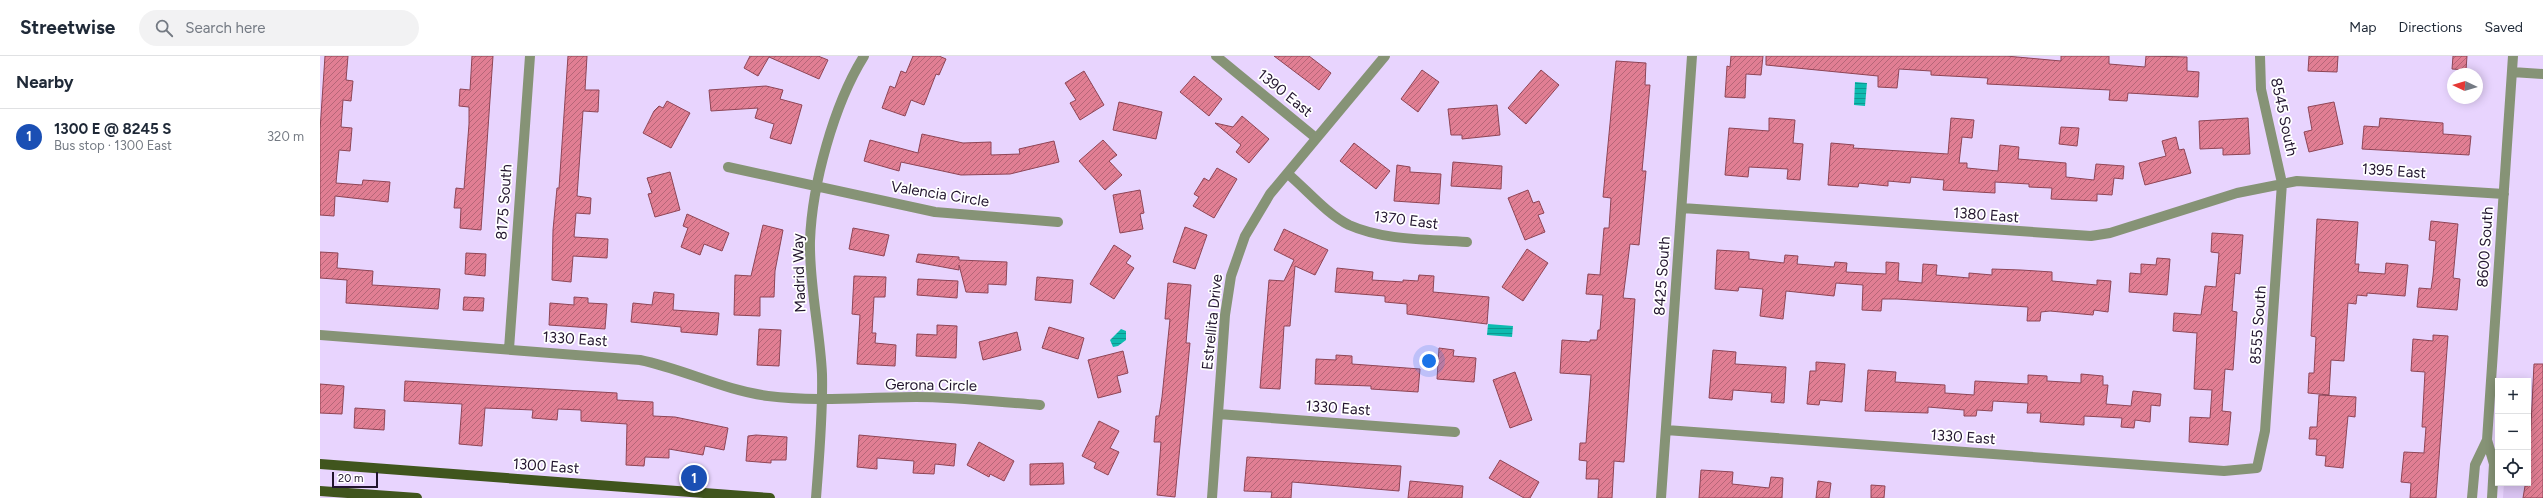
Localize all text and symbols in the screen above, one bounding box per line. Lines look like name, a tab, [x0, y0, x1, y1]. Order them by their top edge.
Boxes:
search box	[139, 10, 419, 46]
text: Streetwise	[20, 16, 115, 39]
icon: search	[153, 17, 175, 39]
text: Search here	[185, 19, 265, 37]
text: Map	[2349, 19, 2377, 36]
text: Directions	[2399, 19, 2462, 36]
text: Saved	[2484, 19, 2523, 36]
street label: 1390 East	[1254, 65, 1316, 121]
north arrow	[2447, 68, 2483, 104]
text: Nearby	[16, 72, 74, 92]
street label: 8545 South	[2267, 76, 2301, 158]
text: 1300 E @ 8245 S	[54, 120, 171, 138]
text: 1	[26, 129, 32, 144]
text: 320 m	[267, 129, 304, 144]
text: Bus stop · 1300 East	[54, 138, 172, 153]
street label: 1395 East	[2361, 160, 2427, 182]
street label: 8175 South	[492, 163, 516, 241]
street label: Valencia Circle	[890, 177, 990, 211]
street label: 1380 East	[1952, 204, 2020, 226]
street label: 8600 South	[2473, 206, 2497, 288]
street label: 1370 East	[1373, 207, 1440, 233]
street label: Madrid Way	[789, 233, 809, 313]
street label: 8425 South	[1650, 236, 1674, 316]
street label: Estrellita Drive	[1198, 273, 1226, 371]
street label: 8555 South	[2246, 285, 2270, 365]
street label: 1330 East	[542, 328, 608, 350]
your location	[1419, 351, 1439, 371]
street label: Gerona Circle	[885, 375, 977, 395]
map controls	[2495, 378, 2531, 486]
button: +	[2495, 378, 2531, 414]
street label: 1330 East	[1305, 397, 1371, 419]
button: −	[2495, 414, 2531, 450]
street label: 1330 East	[1930, 426, 1996, 448]
button: locate	[2495, 450, 2531, 486]
street label: 1300 East	[512, 455, 580, 477]
pin: 1	[681, 463, 707, 493]
scale bar	[332, 470, 378, 489]
text: 20 m	[338, 472, 363, 485]

